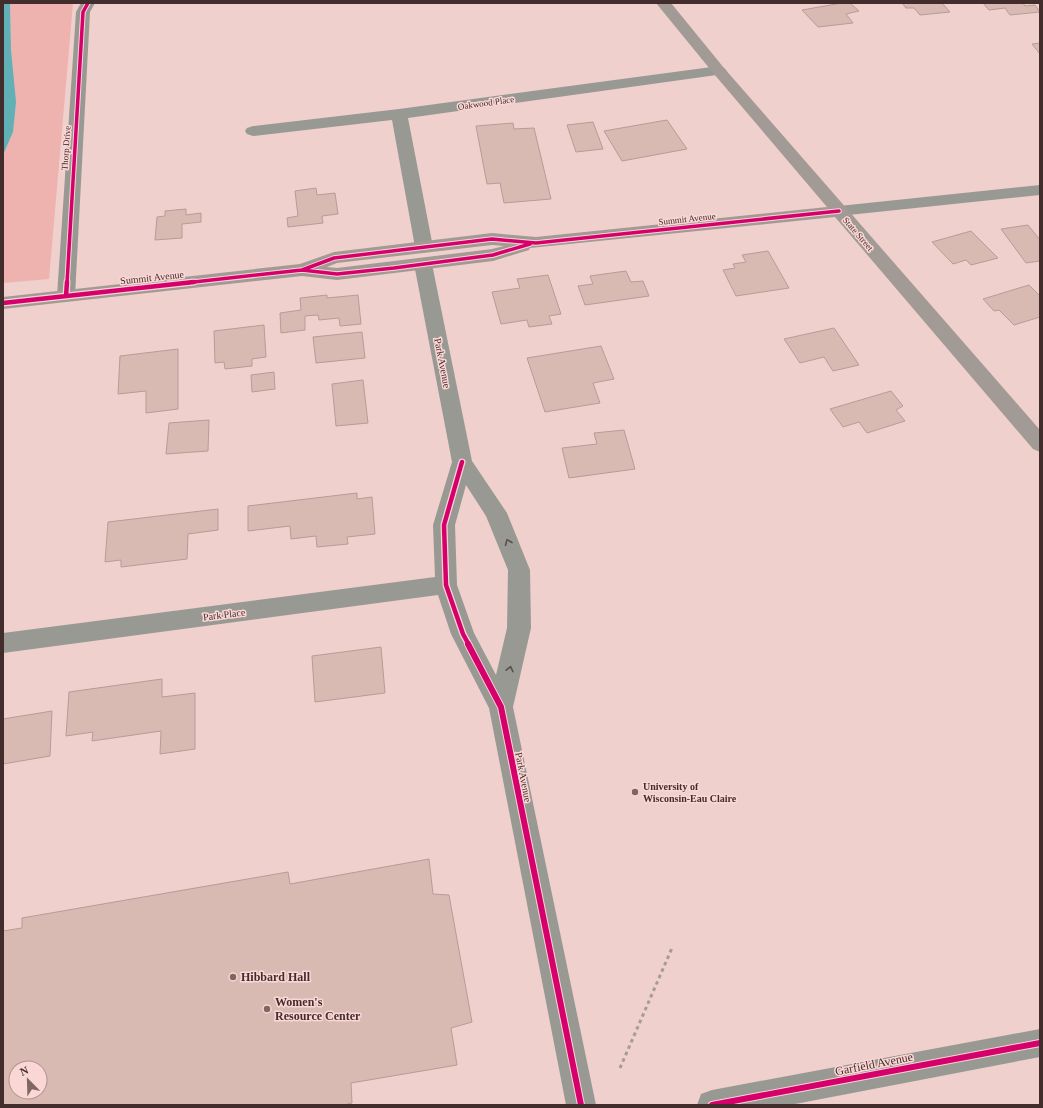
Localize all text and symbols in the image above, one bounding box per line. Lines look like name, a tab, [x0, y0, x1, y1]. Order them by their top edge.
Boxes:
street label: Oakwood Place	[457, 94, 515, 112]
street label: Thorp Drive	[59, 125, 73, 171]
street label: Summit Avenue	[658, 211, 716, 227]
street label: State Street	[841, 215, 876, 253]
street label: Summit Avenue	[120, 269, 185, 286]
street label: Park Avenue	[432, 337, 453, 390]
one-way arrow	[504, 538, 512, 545]
street label: Park Place	[202, 606, 246, 623]
one-way arrow	[505, 665, 513, 672]
street label: Park Avenue	[513, 751, 534, 804]
place label: University of Wisconsin-Eau Claire	[643, 781, 737, 804]
marker: University of Wisconsin-Eau Claire	[630, 787, 640, 797]
place label: Hibbard Hall	[241, 970, 311, 984]
marker: Hibbard Hall	[228, 972, 238, 982]
place label: Women's Resource Center	[275, 995, 361, 1023]
marker: Women's Resource Center	[262, 1004, 272, 1014]
street label: Garfield Avenue	[834, 1050, 914, 1078]
north arrow	[8, 1060, 48, 1100]
text: N	[18, 1064, 30, 1078]

